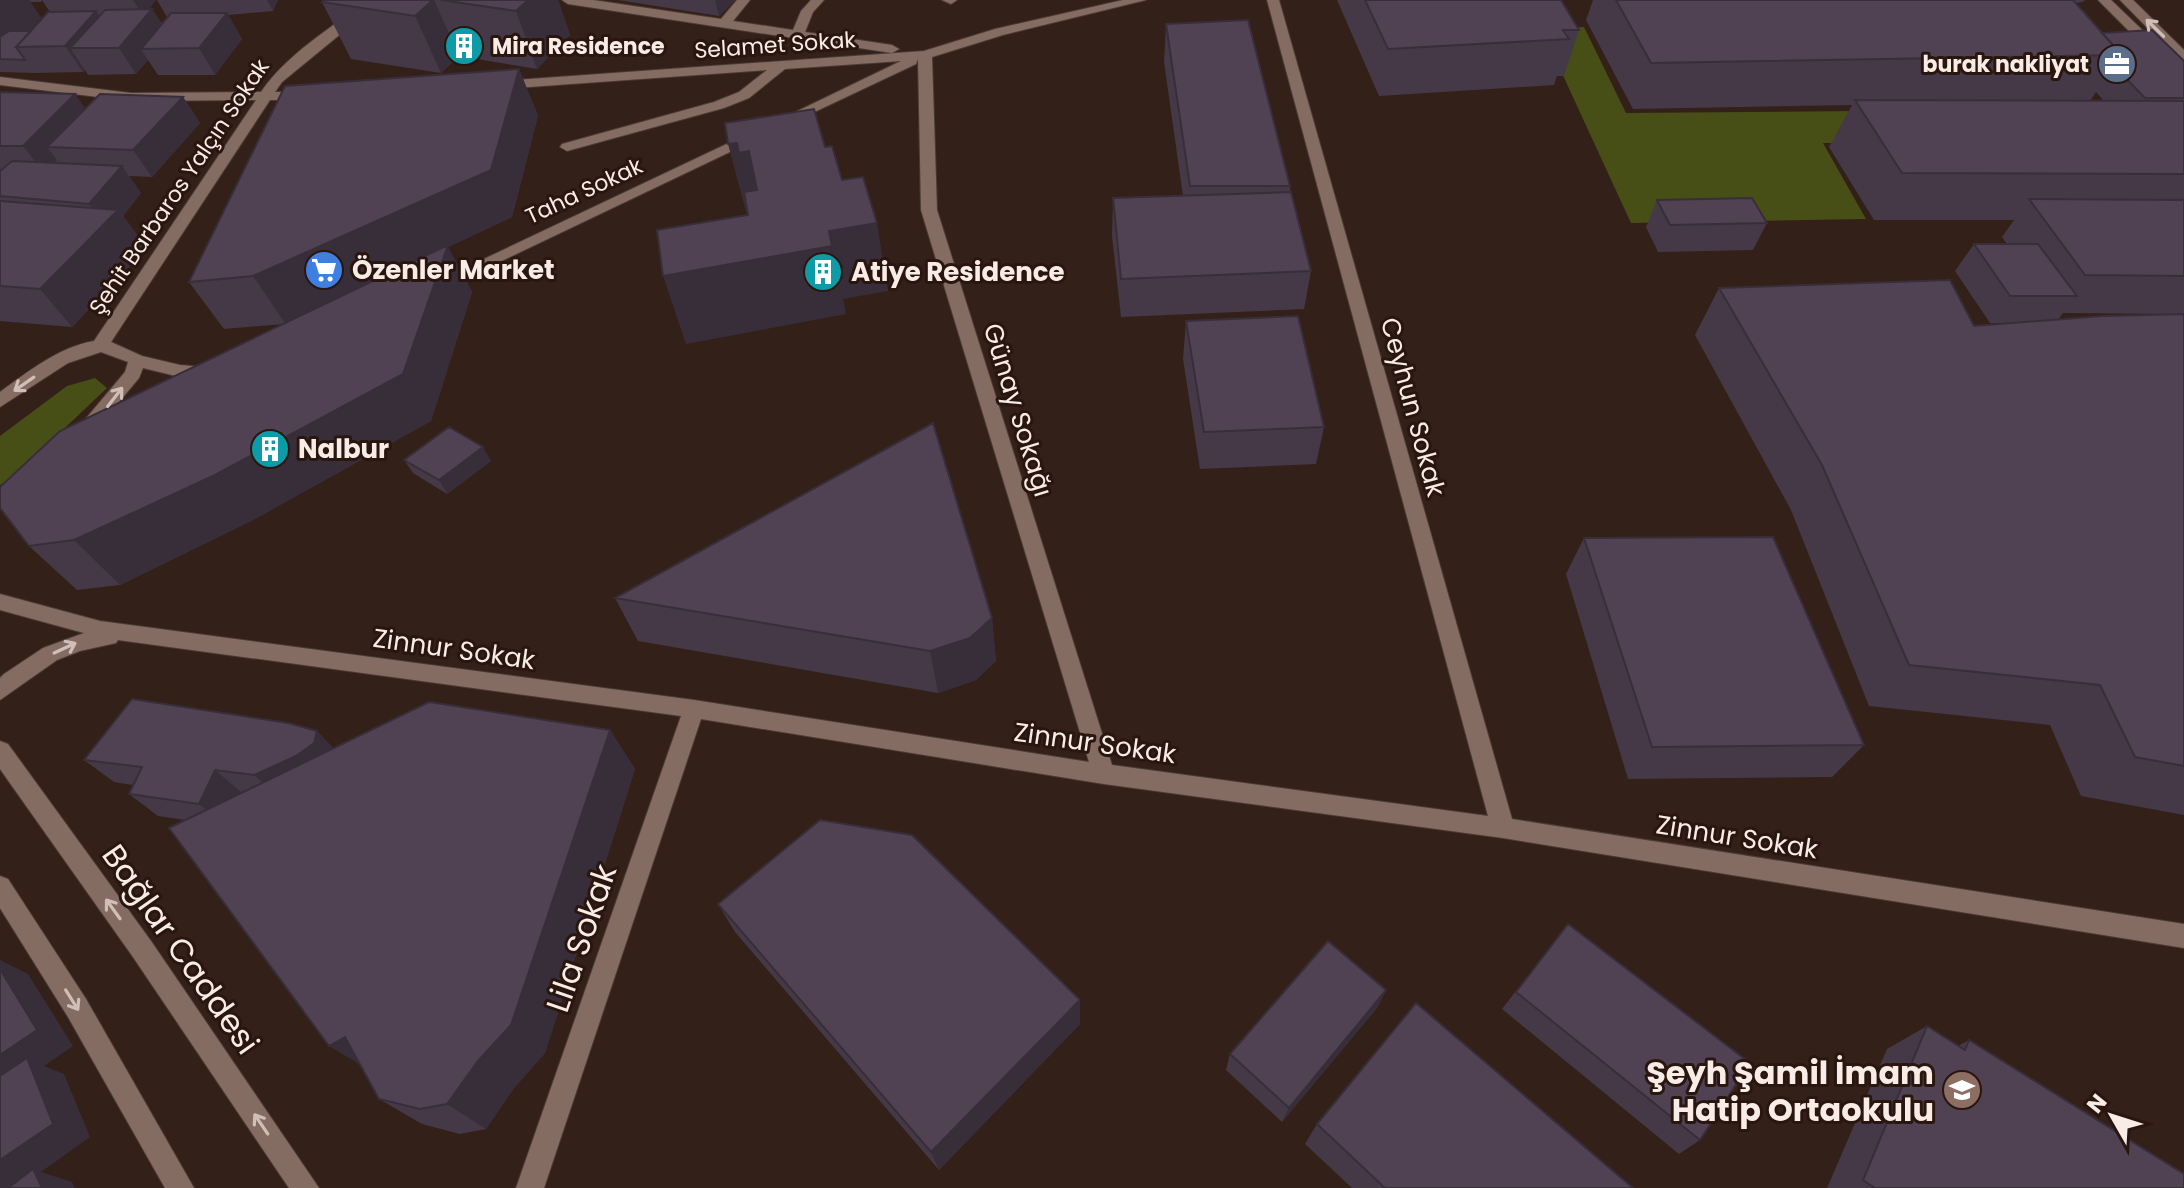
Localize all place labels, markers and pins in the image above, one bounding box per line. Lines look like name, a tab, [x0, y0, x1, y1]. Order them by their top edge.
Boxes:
building icon: Mira Residence	[443, 25, 485, 67]
place label: Mira Residence	[492, 31, 665, 62]
office icon: burak nakliyat	[2096, 43, 2138, 85]
place label: burak nakliyat	[1923, 49, 2089, 80]
supermarket icon: Özenler Market	[303, 249, 345, 291]
building icon: Atiye Residence	[802, 251, 844, 293]
place label: Özenler Market	[352, 252, 555, 288]
place label: Atiye Residence	[851, 254, 1064, 290]
building icon: Nalbur	[249, 428, 291, 470]
place label: Nalbur	[298, 431, 389, 467]
place label: Şeyh Şamil İmam Hatip Ortaokulu	[1646, 1050, 1934, 1132]
school or university icon: Şeyh Şamil İmam Hatip Ortaokulu	[1941, 1069, 1983, 1111]

